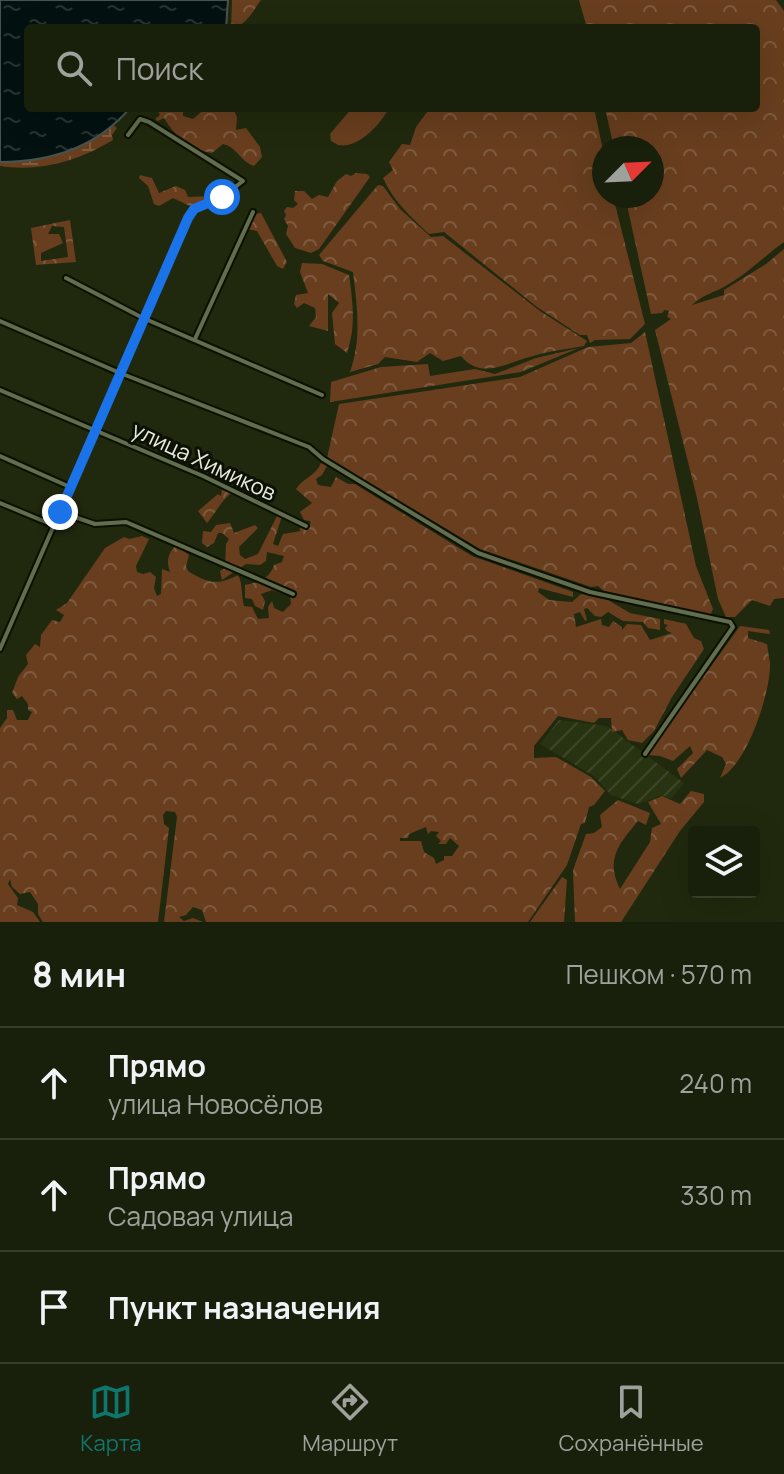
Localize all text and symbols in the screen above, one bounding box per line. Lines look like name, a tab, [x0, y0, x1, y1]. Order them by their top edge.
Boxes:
search box	[24, 24, 760, 112]
icon: search	[52, 46, 96, 90]
text: Поиск	[116, 48, 203, 89]
north arrow	[592, 136, 664, 208]
route start	[204, 179, 240, 215]
street label: улица Химиков	[127, 415, 281, 508]
route end	[42, 494, 78, 530]
map controls	[688, 826, 760, 898]
button: layers	[688, 826, 760, 898]
text: 8 мин	[32, 951, 126, 997]
text: Пешком · 570 m	[566, 956, 752, 992]
text: Прямо	[108, 1045, 206, 1086]
icon: ahead	[32, 1061, 76, 1105]
text: 240 m	[679, 1065, 752, 1101]
text: улица Новосёлов	[108, 1086, 323, 1122]
text: Прямо	[108, 1157, 206, 1198]
icon: ahead	[32, 1173, 76, 1217]
text: 330 m	[680, 1177, 752, 1213]
text: Садовая улица	[108, 1198, 293, 1234]
icon: arrive	[32, 1285, 76, 1329]
text: Пункт назначения	[108, 1287, 381, 1328]
tab: Карта	[80, 1380, 142, 1458]
tab: Маршрут	[302, 1380, 398, 1458]
tab: Сохранённые	[559, 1380, 704, 1458]

